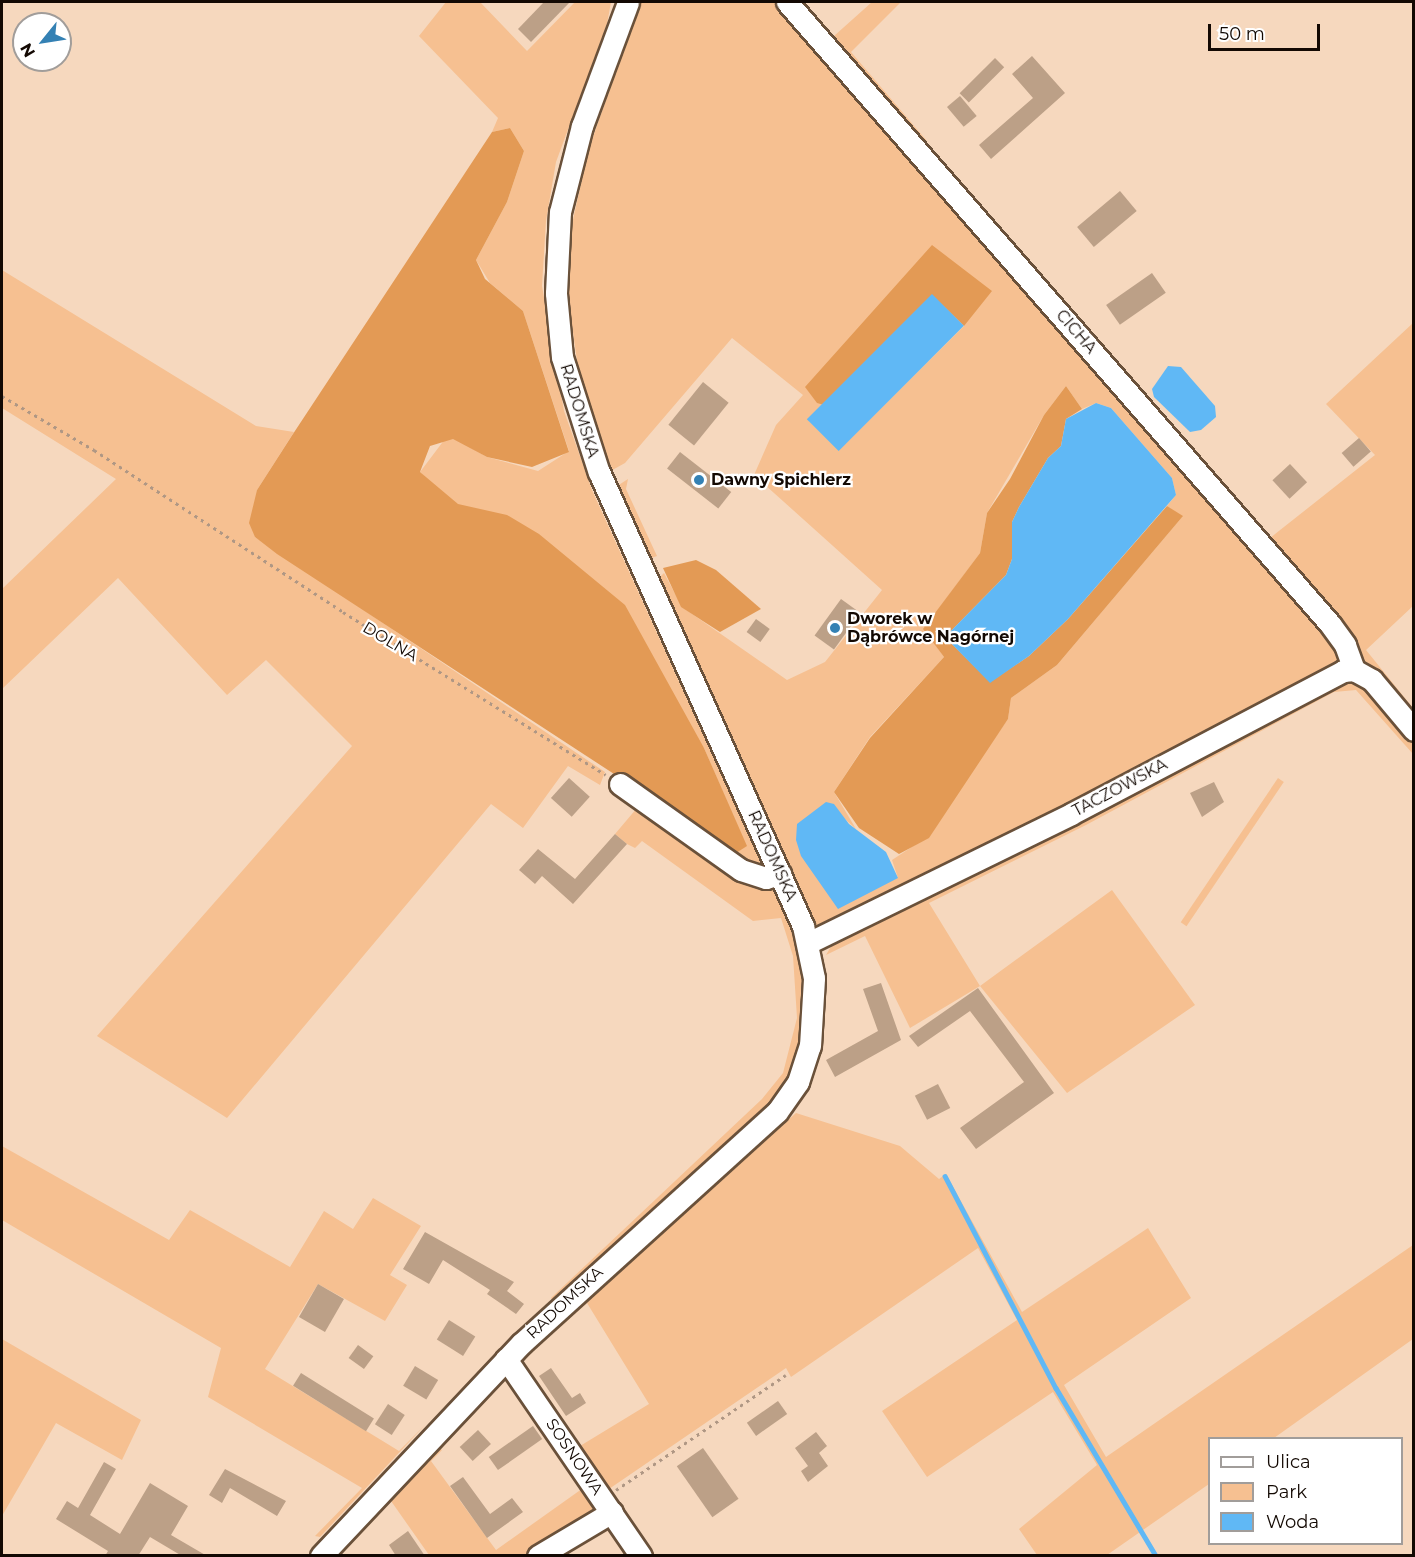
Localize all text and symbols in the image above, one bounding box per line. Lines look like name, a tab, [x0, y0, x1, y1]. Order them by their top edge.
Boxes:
north arrow	[12, 12, 72, 72]
scale bar	[1211, 12, 1324, 50]
text: 50 m	[1219, 23, 1265, 45]
text: N	[16, 40, 39, 61]
street label: CICHA	[1052, 306, 1100, 358]
street label: RADOMSKA	[556, 362, 602, 460]
place label: Dawny Spichlerz	[711, 470, 851, 490]
marker: Dawny Spichlerz	[692, 473, 706, 487]
place label: Dworek w Dąbrówce Nagórnej	[847, 609, 1014, 647]
street label: DOLNA	[359, 618, 421, 666]
marker: Dworek w Dąbrówce Nagórnej	[828, 621, 842, 635]
street label: TACZOWSKA	[1069, 755, 1171, 821]
street label: RADOMSKA	[743, 808, 801, 904]
street label: RADOMSKA	[523, 1263, 607, 1343]
street label: SOSNOWA	[541, 1415, 607, 1499]
legend	[1208, 1437, 1403, 1545]
text: Ulica	[1266, 1451, 1311, 1473]
text: Park	[1266, 1481, 1307, 1503]
text: Woda	[1266, 1511, 1319, 1533]

